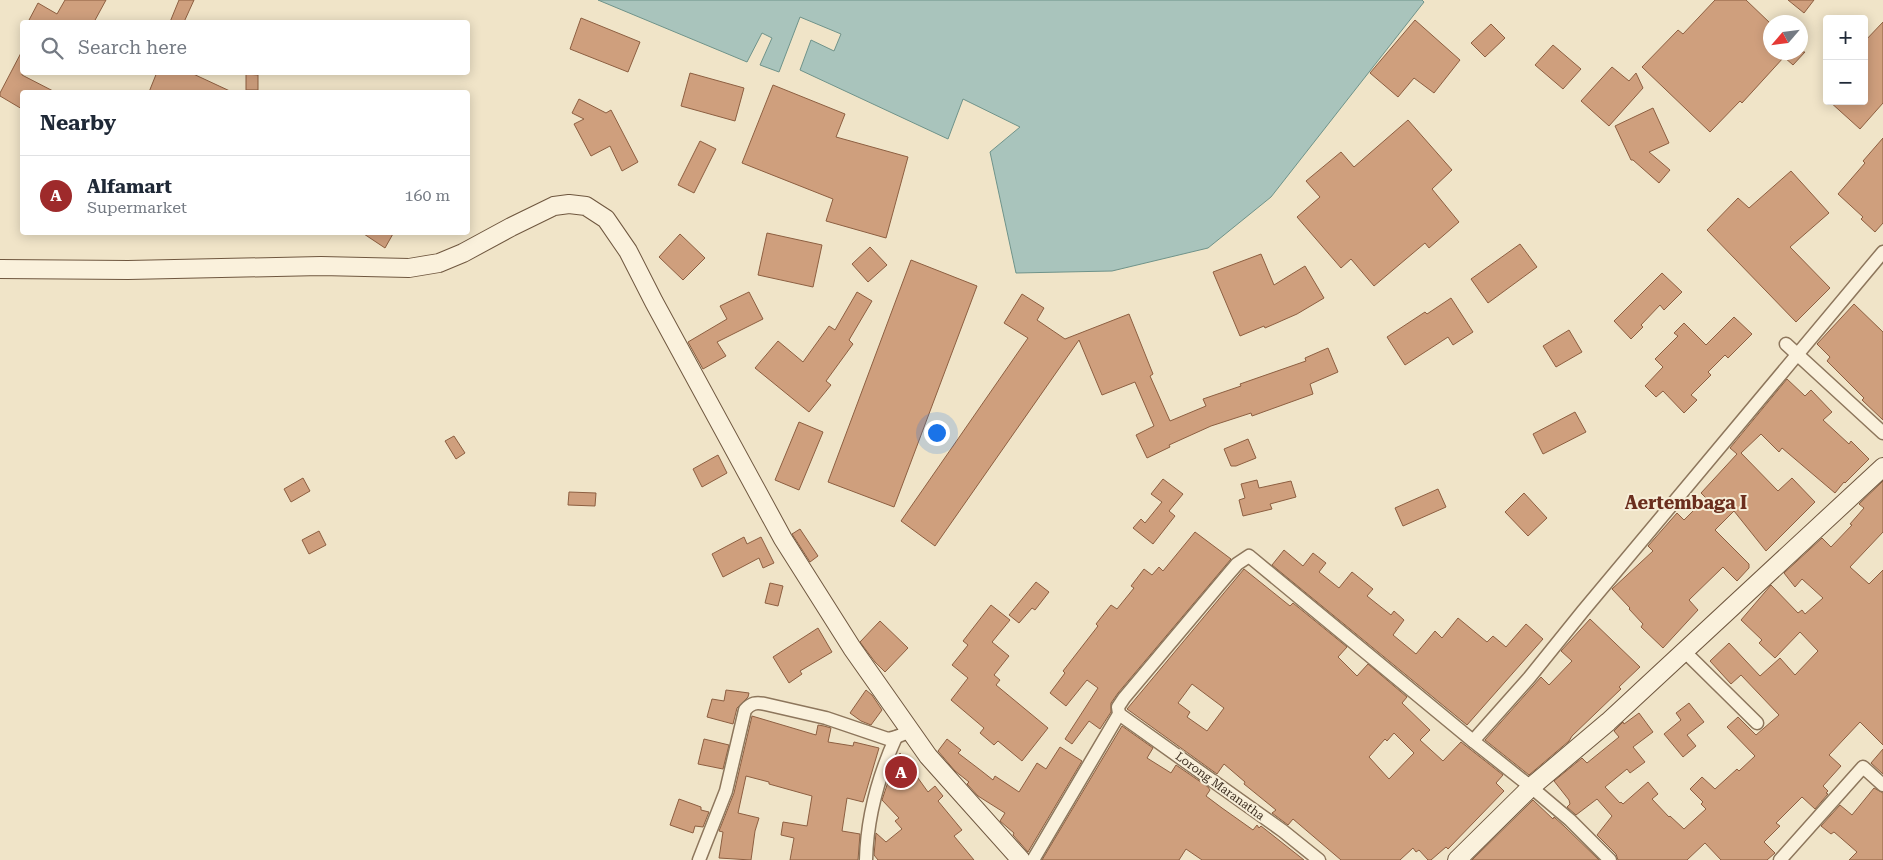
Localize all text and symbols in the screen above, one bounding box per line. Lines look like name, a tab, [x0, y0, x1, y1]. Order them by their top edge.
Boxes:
north arrow	[1763, 15, 1808, 60]
map controls	[1823, 15, 1868, 105]
button: +	[1823, 15, 1868, 60]
search box	[20, 20, 470, 75]
icon: search	[38, 34, 66, 62]
text: Search here	[78, 36, 187, 59]
button: −	[1823, 60, 1868, 105]
text: Nearby	[40, 111, 116, 135]
text: Alfamart	[87, 175, 172, 198]
text: A	[50, 186, 62, 205]
text: 160 m	[404, 186, 450, 205]
text: Supermarket	[87, 198, 187, 217]
your location	[924, 420, 950, 446]
district label: Aertembaga I	[1625, 492, 1747, 513]
street label: Lorong Maranatha	[1173, 749, 1268, 823]
pin: A	[885, 753, 917, 791]

